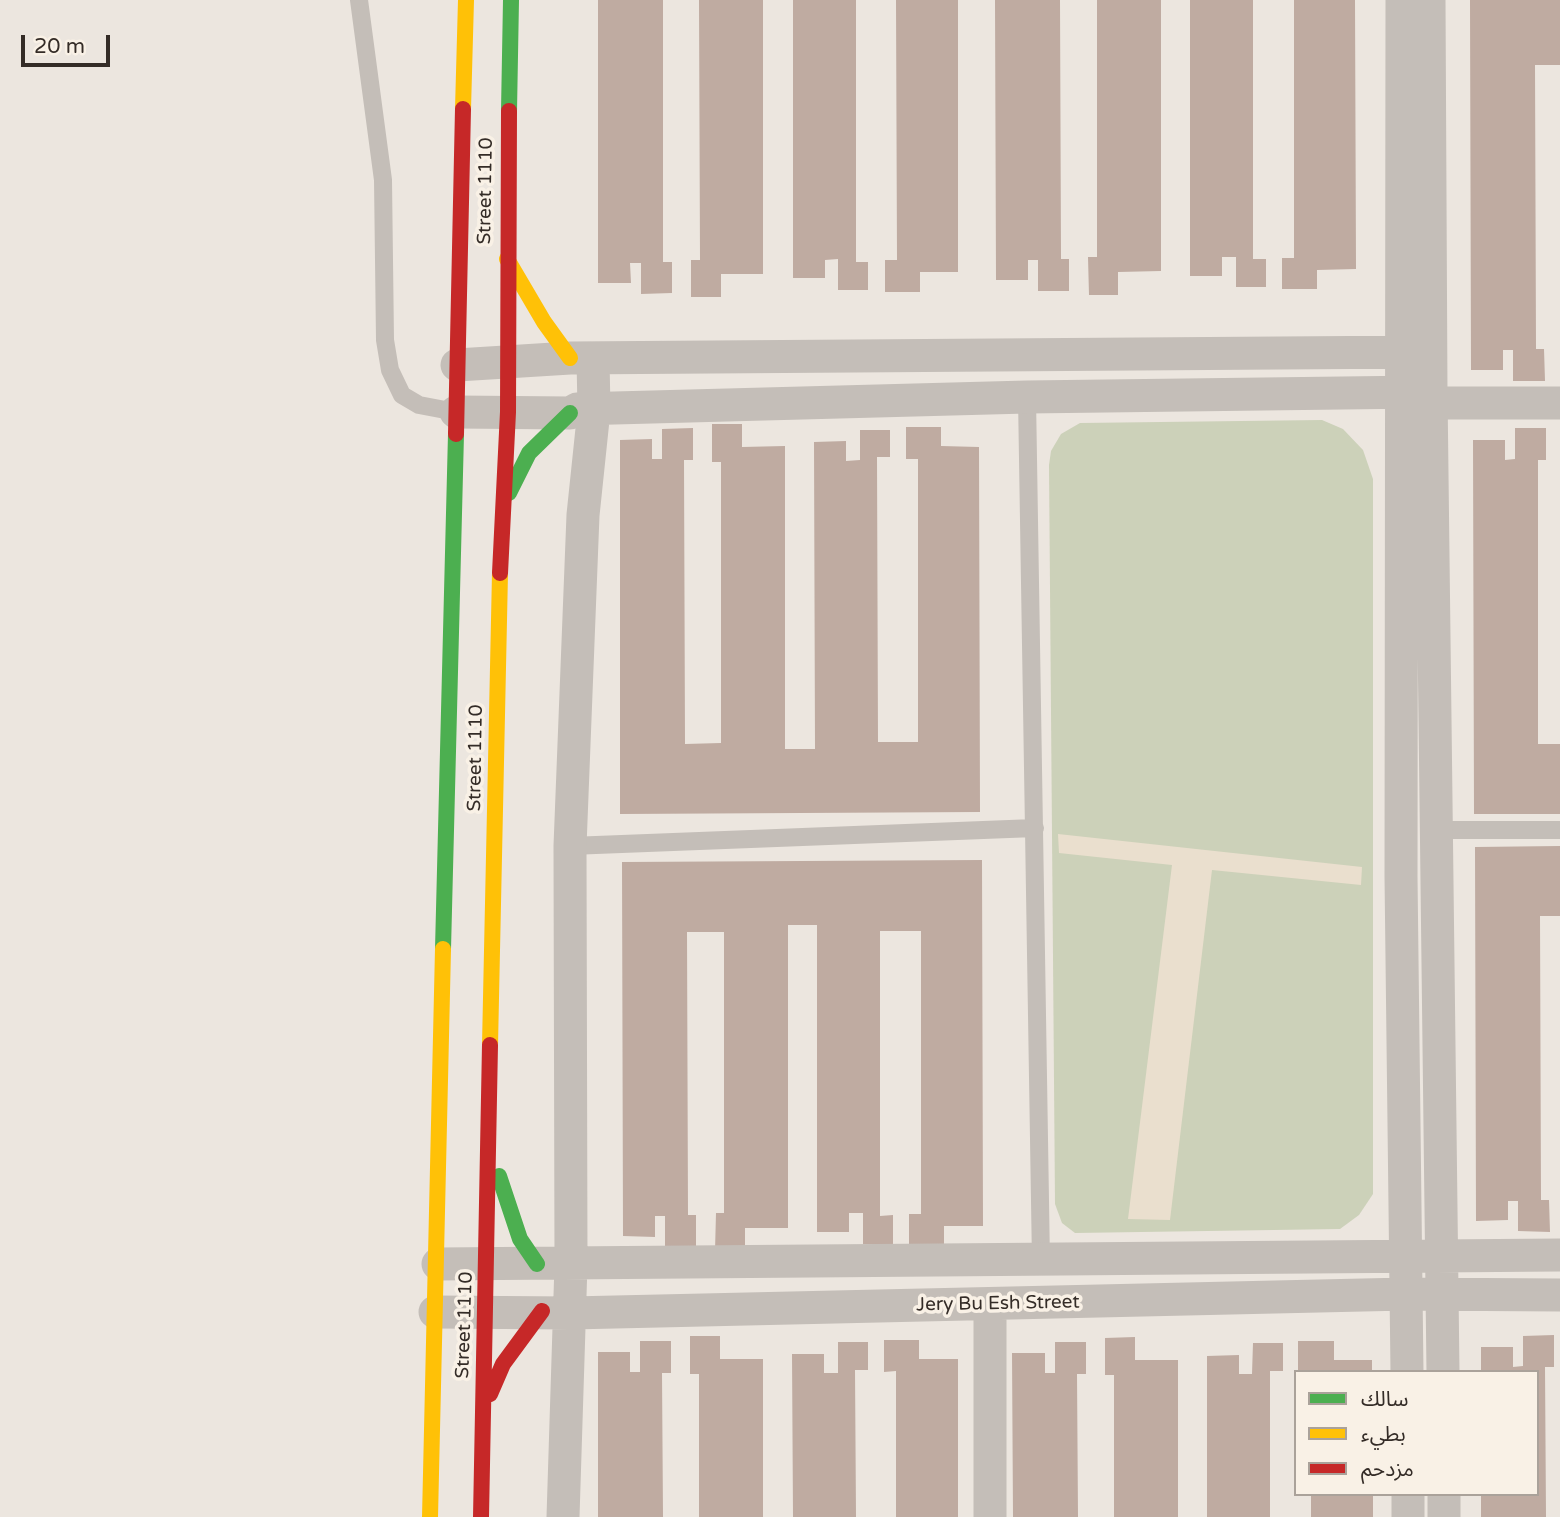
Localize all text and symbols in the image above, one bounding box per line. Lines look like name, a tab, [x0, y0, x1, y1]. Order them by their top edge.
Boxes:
scale bar	[24, 21, 114, 65]
text: 20 m	[34, 34, 85, 59]
street label: Street 1110	[474, 137, 498, 245]
street label: Street 1110	[464, 704, 488, 812]
street label: Street 1110	[452, 1271, 478, 1379]
street label: Jery Bu Esh Street	[916, 1291, 1080, 1317]
legend	[1294, 1370, 1539, 1496]
text: سالك	[1361, 1387, 1408, 1412]
text: بطيء	[1361, 1422, 1406, 1447]
text: مزدحم	[1361, 1457, 1414, 1482]

